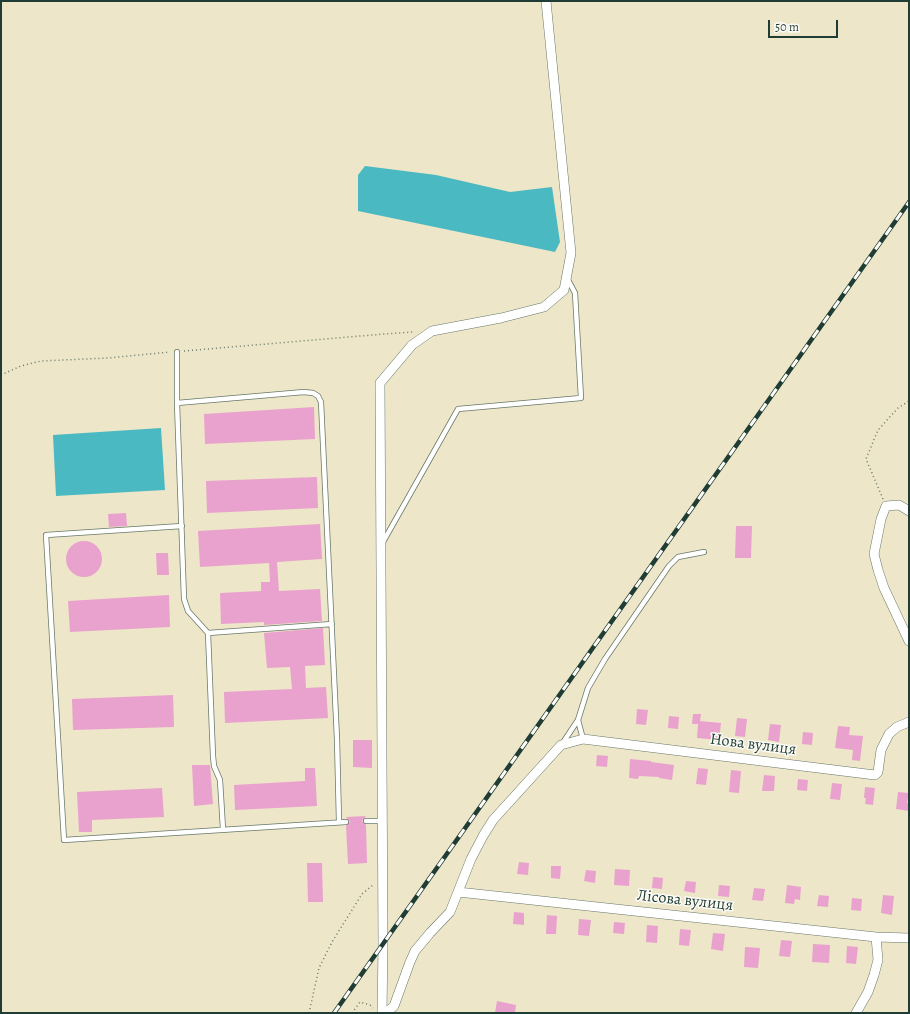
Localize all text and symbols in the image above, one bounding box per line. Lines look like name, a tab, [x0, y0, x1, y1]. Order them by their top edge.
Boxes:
scale bar	[770, 12, 840, 38]
text: 50 m	[775, 19, 799, 35]
street label: Нова вулиця	[709, 730, 797, 760]
street label: Лісова вулиця	[636, 886, 734, 916]

